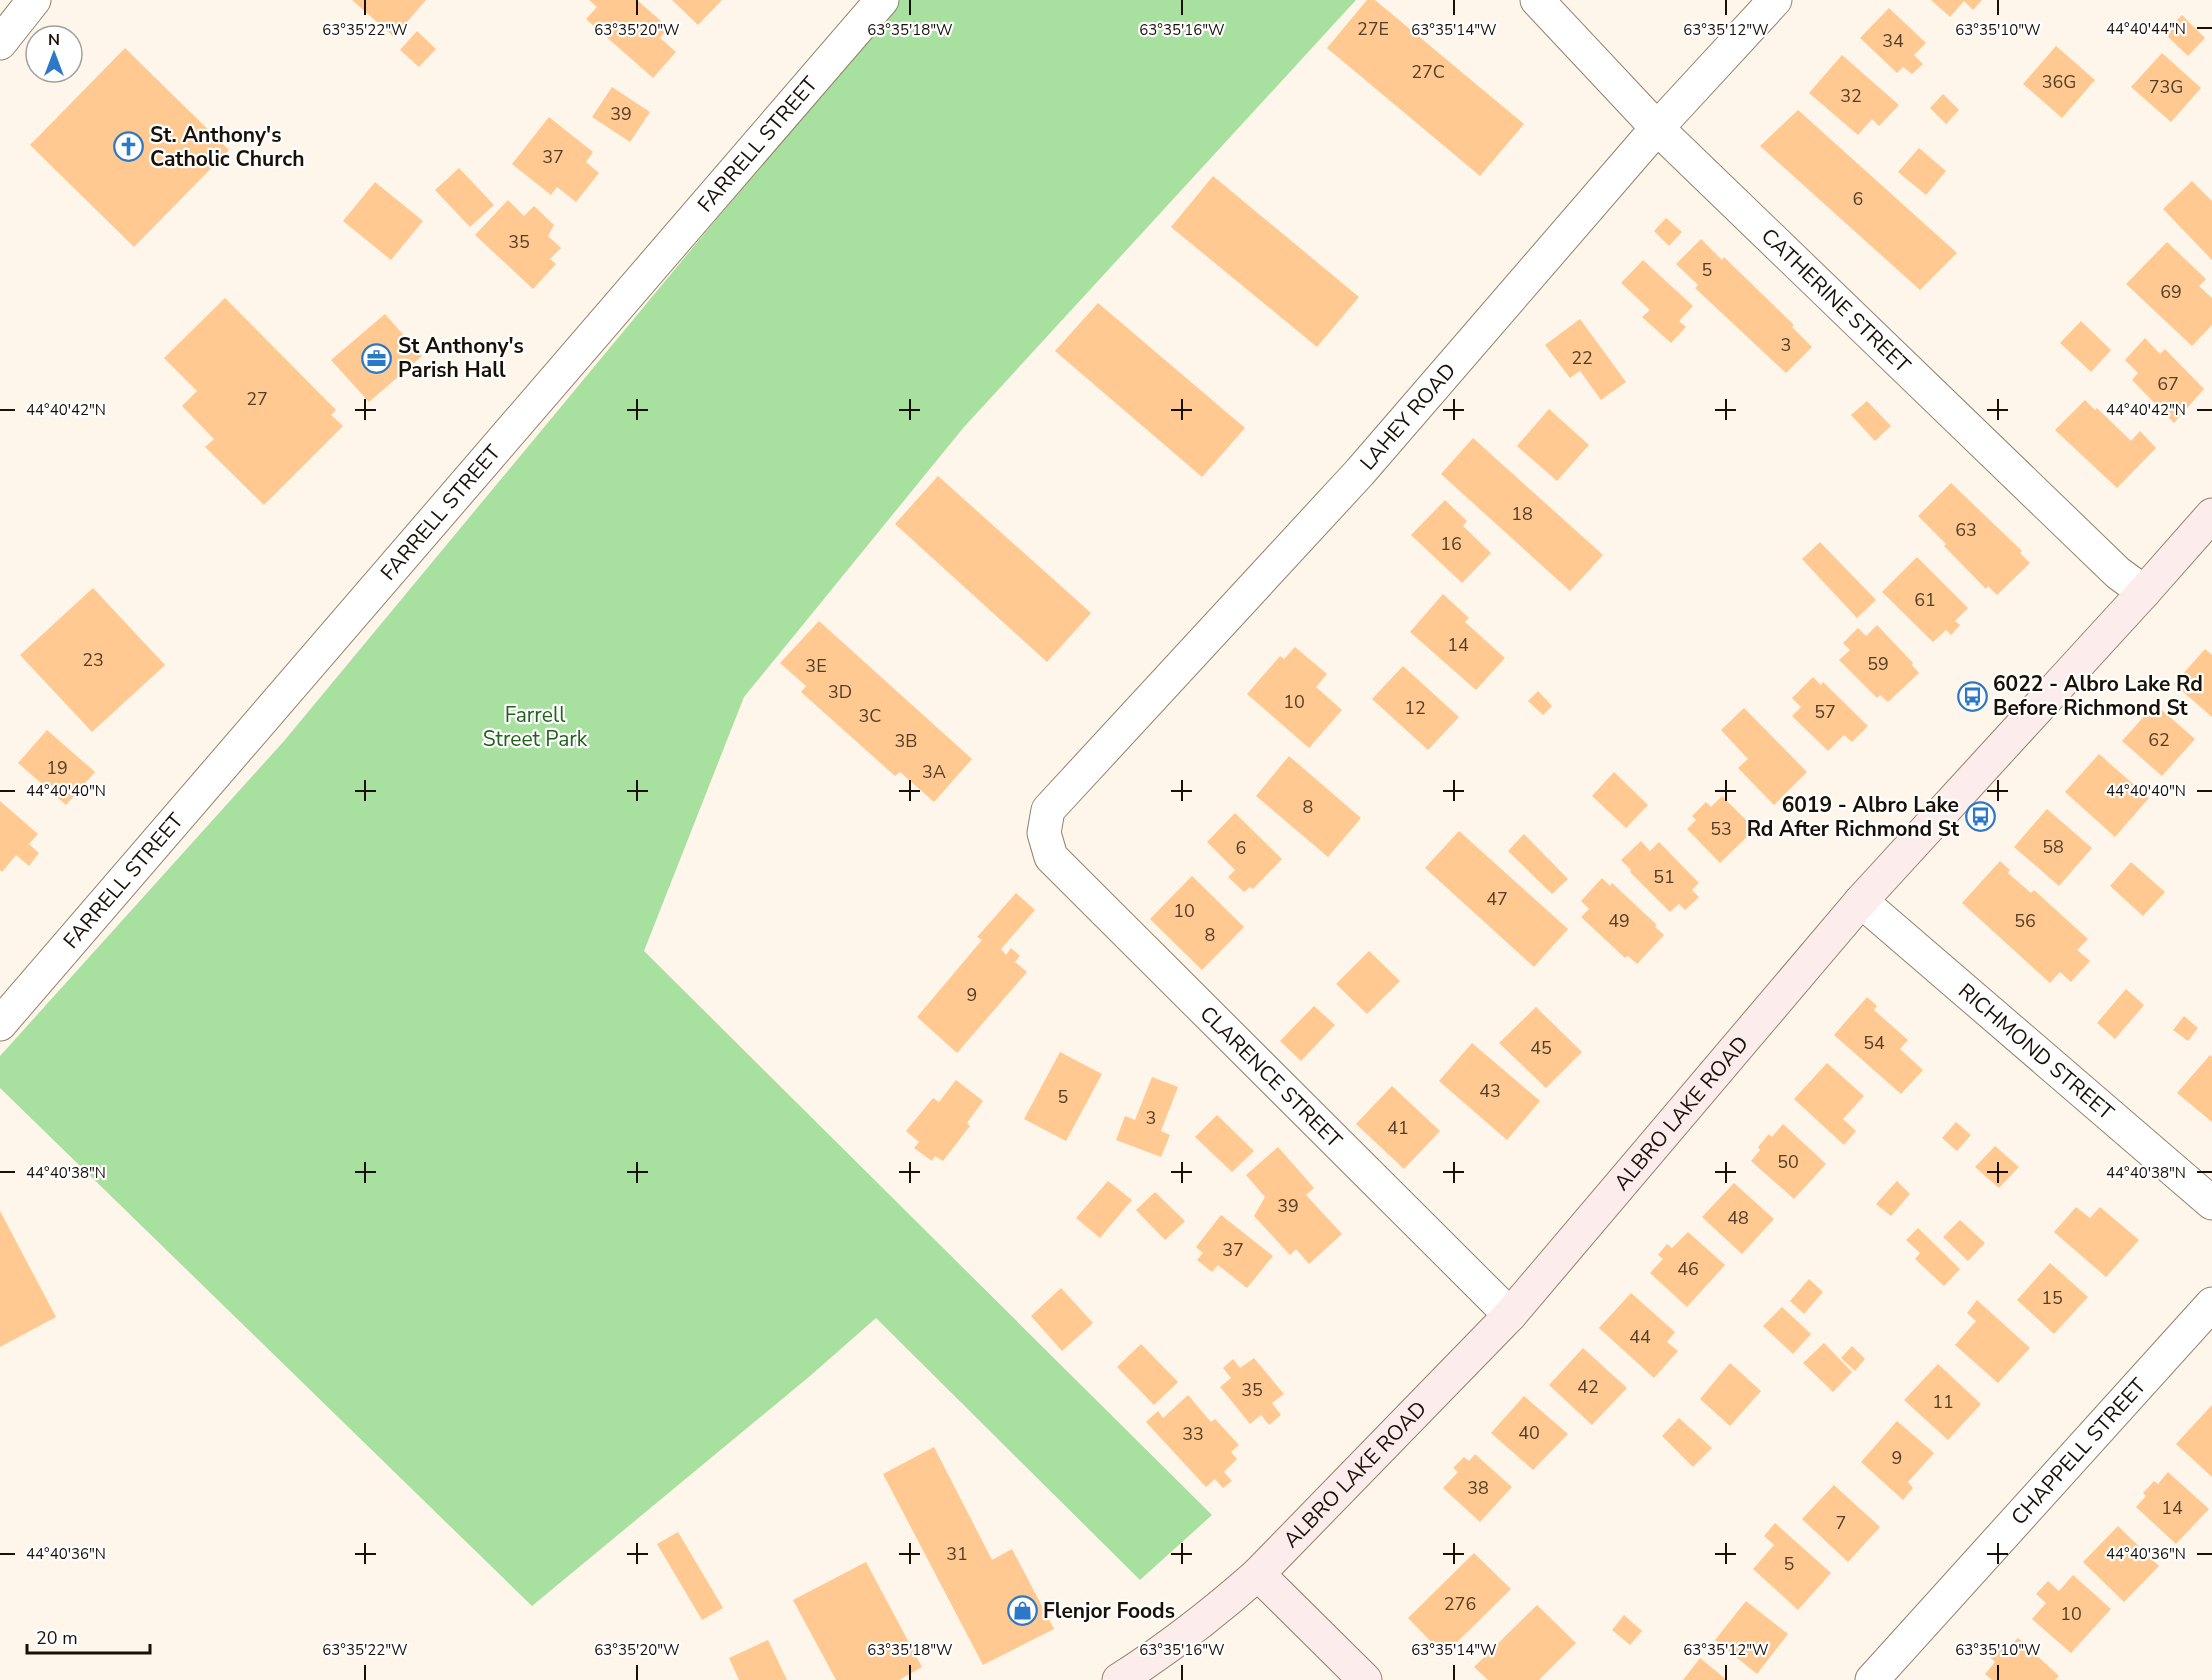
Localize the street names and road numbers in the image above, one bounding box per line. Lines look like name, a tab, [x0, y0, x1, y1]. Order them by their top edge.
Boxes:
street label: FARRELL STREET	[691, 70, 824, 218]
street label: CATHERINE STREET	[1755, 222, 1917, 379]
street label: LAHEY ROAD	[1354, 357, 1462, 476]
street label: FARRELL STREET	[374, 439, 507, 586]
street label: FARRELL STREET	[57, 807, 190, 955]
street label: RICHMOND STREET	[1953, 977, 2120, 1127]
street label: CLARENCE STREET	[1194, 1000, 1348, 1154]
street label: ALBRO LAKE ROAD	[1608, 1030, 1755, 1196]
street label: CHAPPELL STREET	[2005, 1372, 2152, 1531]
street label: ALBRO LAKE ROAD	[1277, 1395, 1433, 1554]

